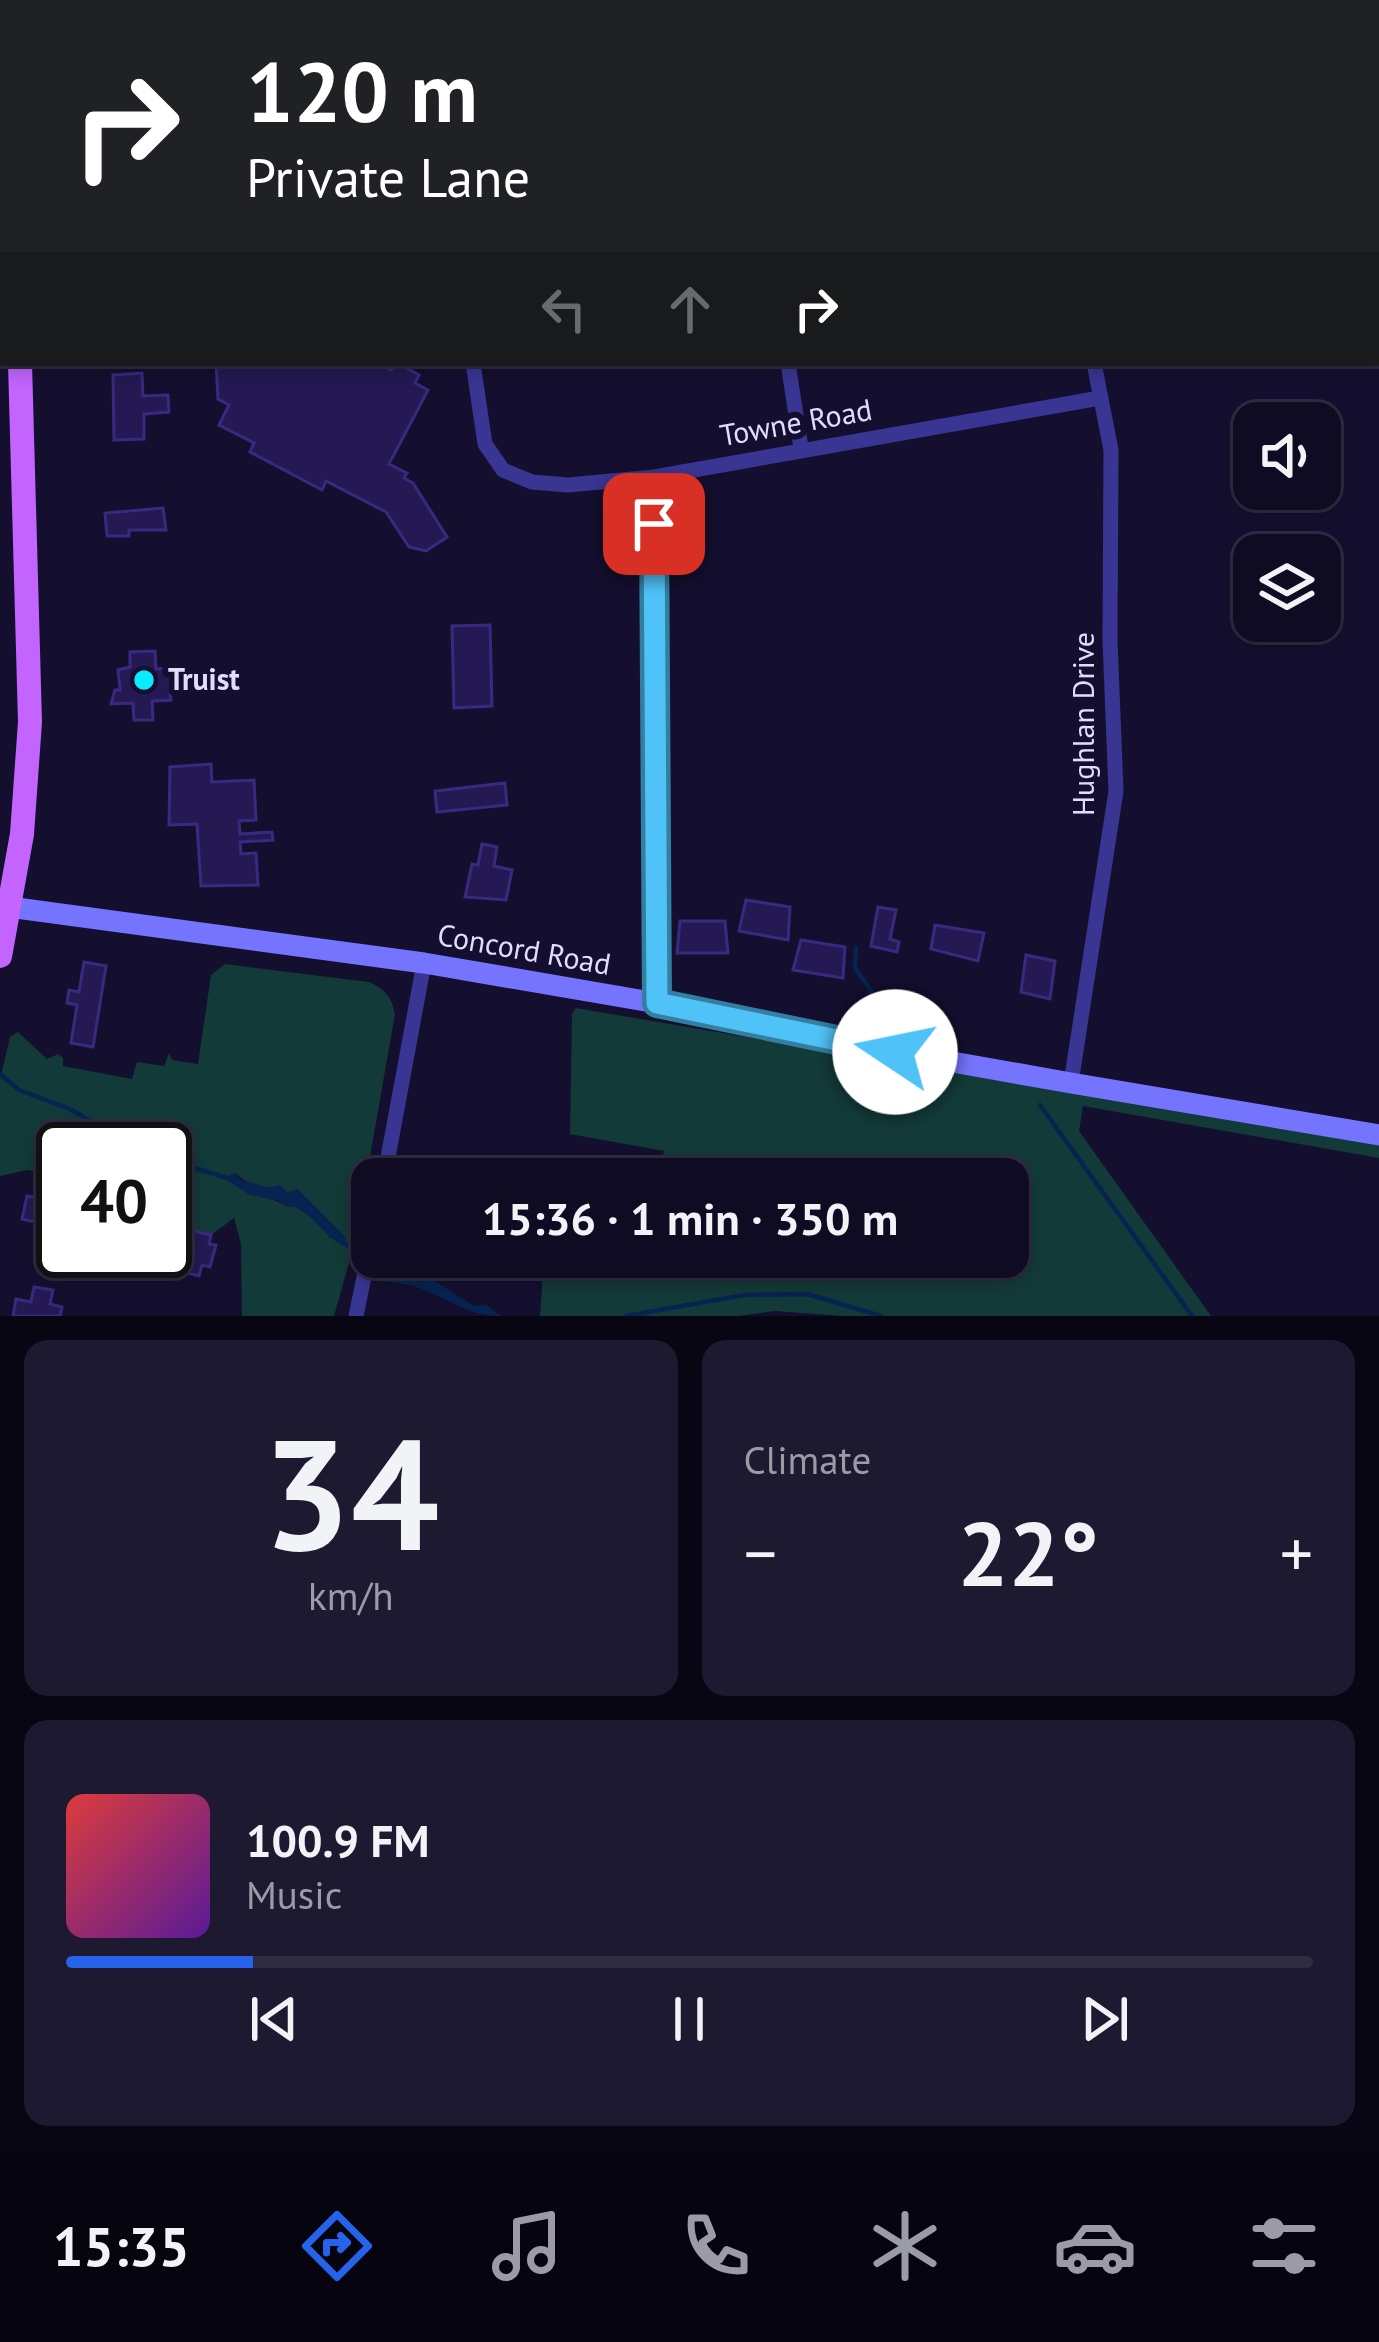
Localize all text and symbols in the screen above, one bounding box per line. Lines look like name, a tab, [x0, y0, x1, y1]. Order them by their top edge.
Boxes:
text: 120 m	[246, 36, 478, 145]
icon: right	[48, 48, 204, 204]
text: Private Lane	[246, 142, 530, 212]
icon: left	[531, 276, 597, 342]
icon: ahead	[657, 276, 723, 342]
icon: right	[783, 276, 849, 342]
street label: Towne Road	[717, 389, 875, 454]
map controls	[1233, 402, 1341, 642]
button: sound	[1233, 402, 1341, 510]
pin	[603, 473, 705, 575]
icon: arrive	[621, 491, 687, 557]
button: layers	[1233, 534, 1341, 642]
street label: Hughlan Drive	[1063, 632, 1102, 816]
place label: Truist	[168, 659, 240, 698]
marker: Truist	[131, 667, 157, 693]
street label: Concord Road	[435, 914, 614, 983]
position arrow	[832, 989, 958, 1115]
speed limit sign: 40	[36, 1122, 192, 1278]
text: 15:36 · 1 min · 350 m	[482, 1189, 898, 1247]
text: 34	[262, 1391, 439, 1593]
text: Climate	[744, 1434, 871, 1485]
text: 22°	[958, 1494, 1099, 1611]
text: −	[744, 1510, 777, 1595]
text: +	[1280, 1510, 1313, 1595]
text: km/h	[308, 1570, 394, 1621]
text: 100.9 FM	[246, 1811, 429, 1869]
text: Music	[246, 1869, 342, 1920]
icon: previous	[241, 1986, 307, 2052]
icon: pause	[656, 1986, 722, 2052]
icon: next	[1072, 1986, 1138, 2052]
icon: directions	[295, 2204, 379, 2288]
icon: music	[485, 2204, 569, 2288]
icon: phone	[674, 2204, 758, 2288]
icon: climate	[863, 2204, 947, 2288]
icon: car	[1053, 2204, 1137, 2288]
icon: filters	[1242, 2204, 1326, 2288]
text: 15:35	[53, 2211, 190, 2281]

